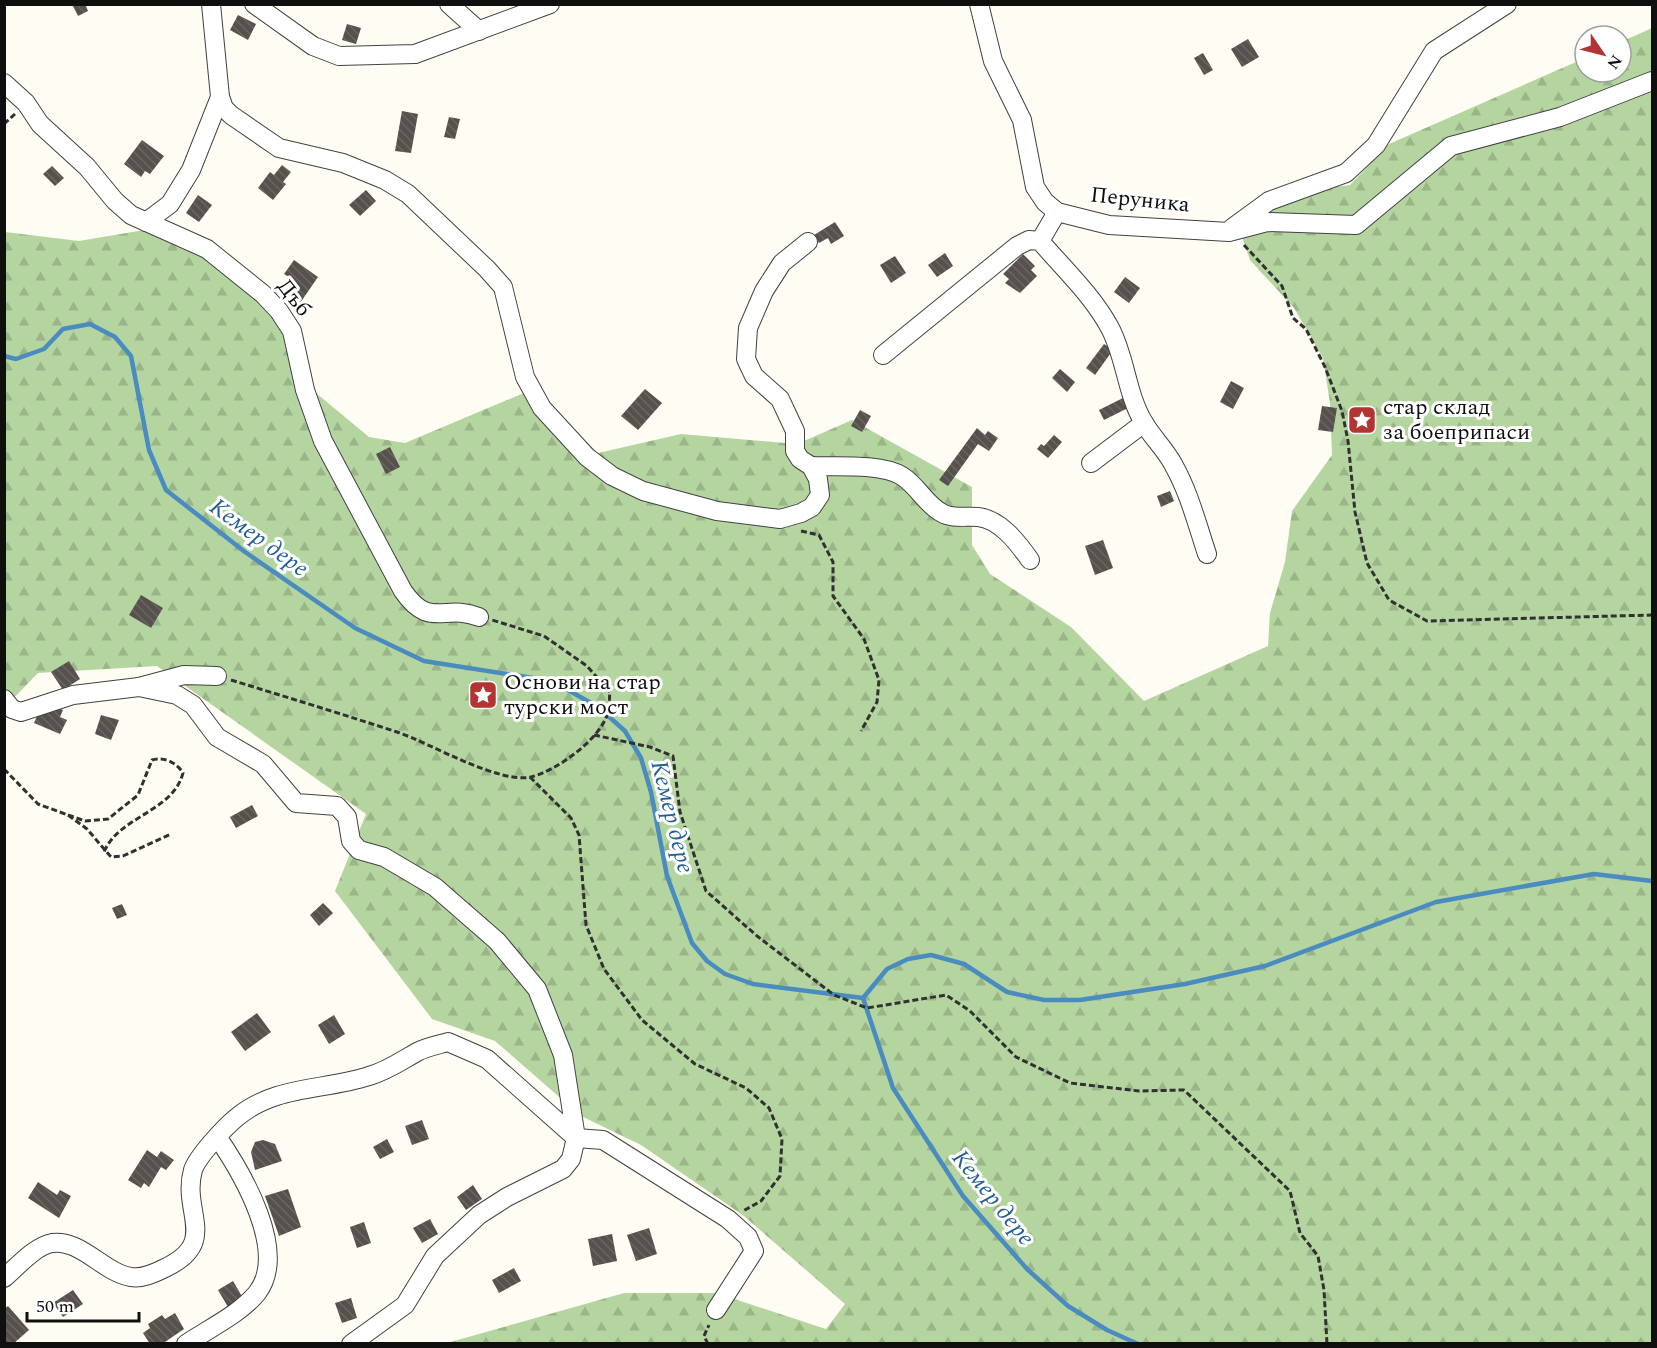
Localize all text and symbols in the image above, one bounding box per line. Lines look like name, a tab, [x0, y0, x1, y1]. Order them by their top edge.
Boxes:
north arrow	[1573, 24, 1633, 84]
text: N	[1601, 50, 1628, 74]
street label: Перуника	[1089, 178, 1192, 222]
street label: Дъб	[269, 272, 319, 324]
place label: стар склад за боеприпаси	[1383, 391, 1530, 449]
place icon: стар склад за боеприпаси	[1346, 404, 1378, 436]
water label: Кемер дере	[202, 490, 316, 586]
place label: Основи на стар турски мост	[504, 666, 661, 724]
place icon: Основи на стар турски мост	[467, 679, 499, 711]
water label: Кемер дере	[641, 757, 703, 877]
water label: Кемер дере	[943, 1142, 1043, 1254]
scale bar	[27, 1285, 140, 1323]
text: 50 m	[36, 1293, 74, 1320]

